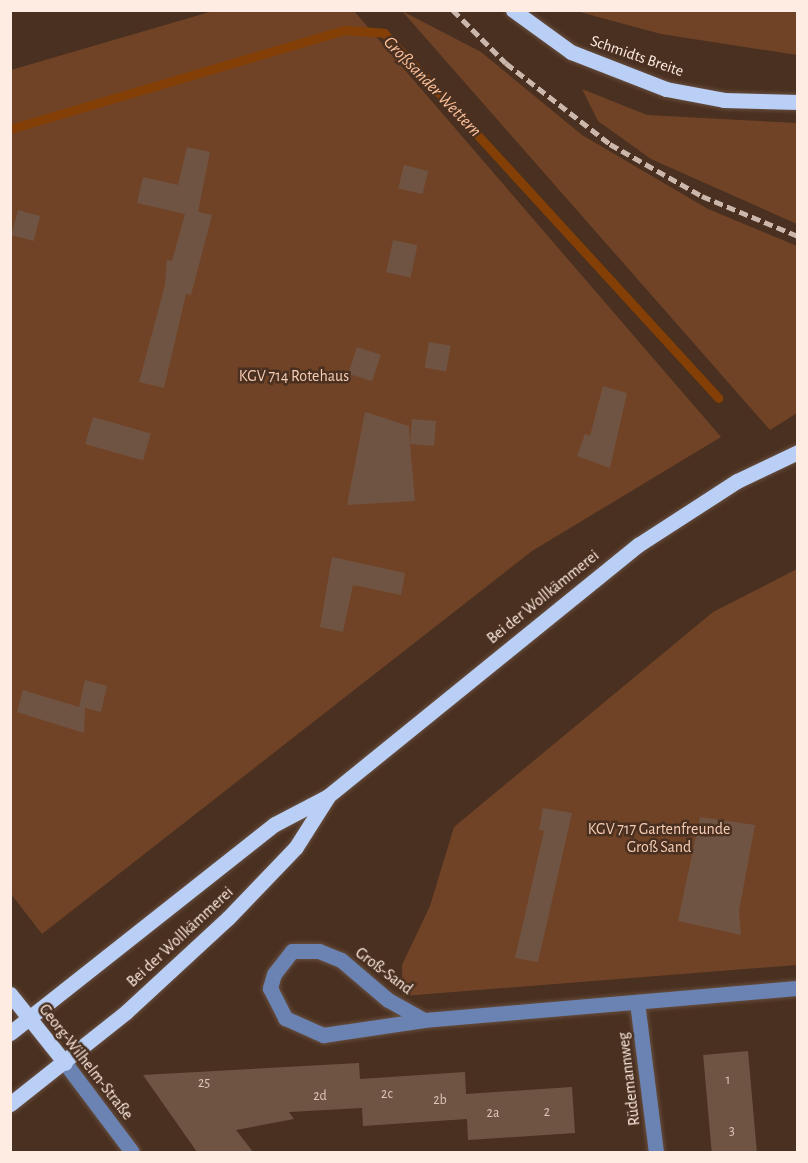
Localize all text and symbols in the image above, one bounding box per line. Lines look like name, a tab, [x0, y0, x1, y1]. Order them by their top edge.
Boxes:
street label: Schmidts Breite	[588, 31, 686, 81]
water label: Großsander Wettern	[378, 32, 486, 142]
park label: KGV 714 Rotehaus	[239, 366, 349, 386]
street label: Bei der Wollkämmerei	[483, 546, 603, 648]
park label: KGV 717 Gartenfreunde Groß Sand	[588, 819, 730, 857]
street label: Bei der Wollkämmerei	[123, 883, 237, 991]
street label: Groß-Sand	[352, 943, 416, 999]
street label: Georg-Wilhelm-Straße	[35, 1000, 137, 1124]
street label: Rüdemannweg	[614, 1031, 644, 1127]
house number: 1	[726, 1072, 730, 1088]
house number: 25	[198, 1075, 210, 1091]
house number: 2c	[381, 1086, 393, 1102]
house number: 2d	[313, 1088, 327, 1104]
house number: 2b	[433, 1092, 447, 1108]
house number: 2	[544, 1104, 550, 1120]
house number: 2a	[487, 1105, 499, 1121]
house number: 3	[729, 1123, 735, 1139]

